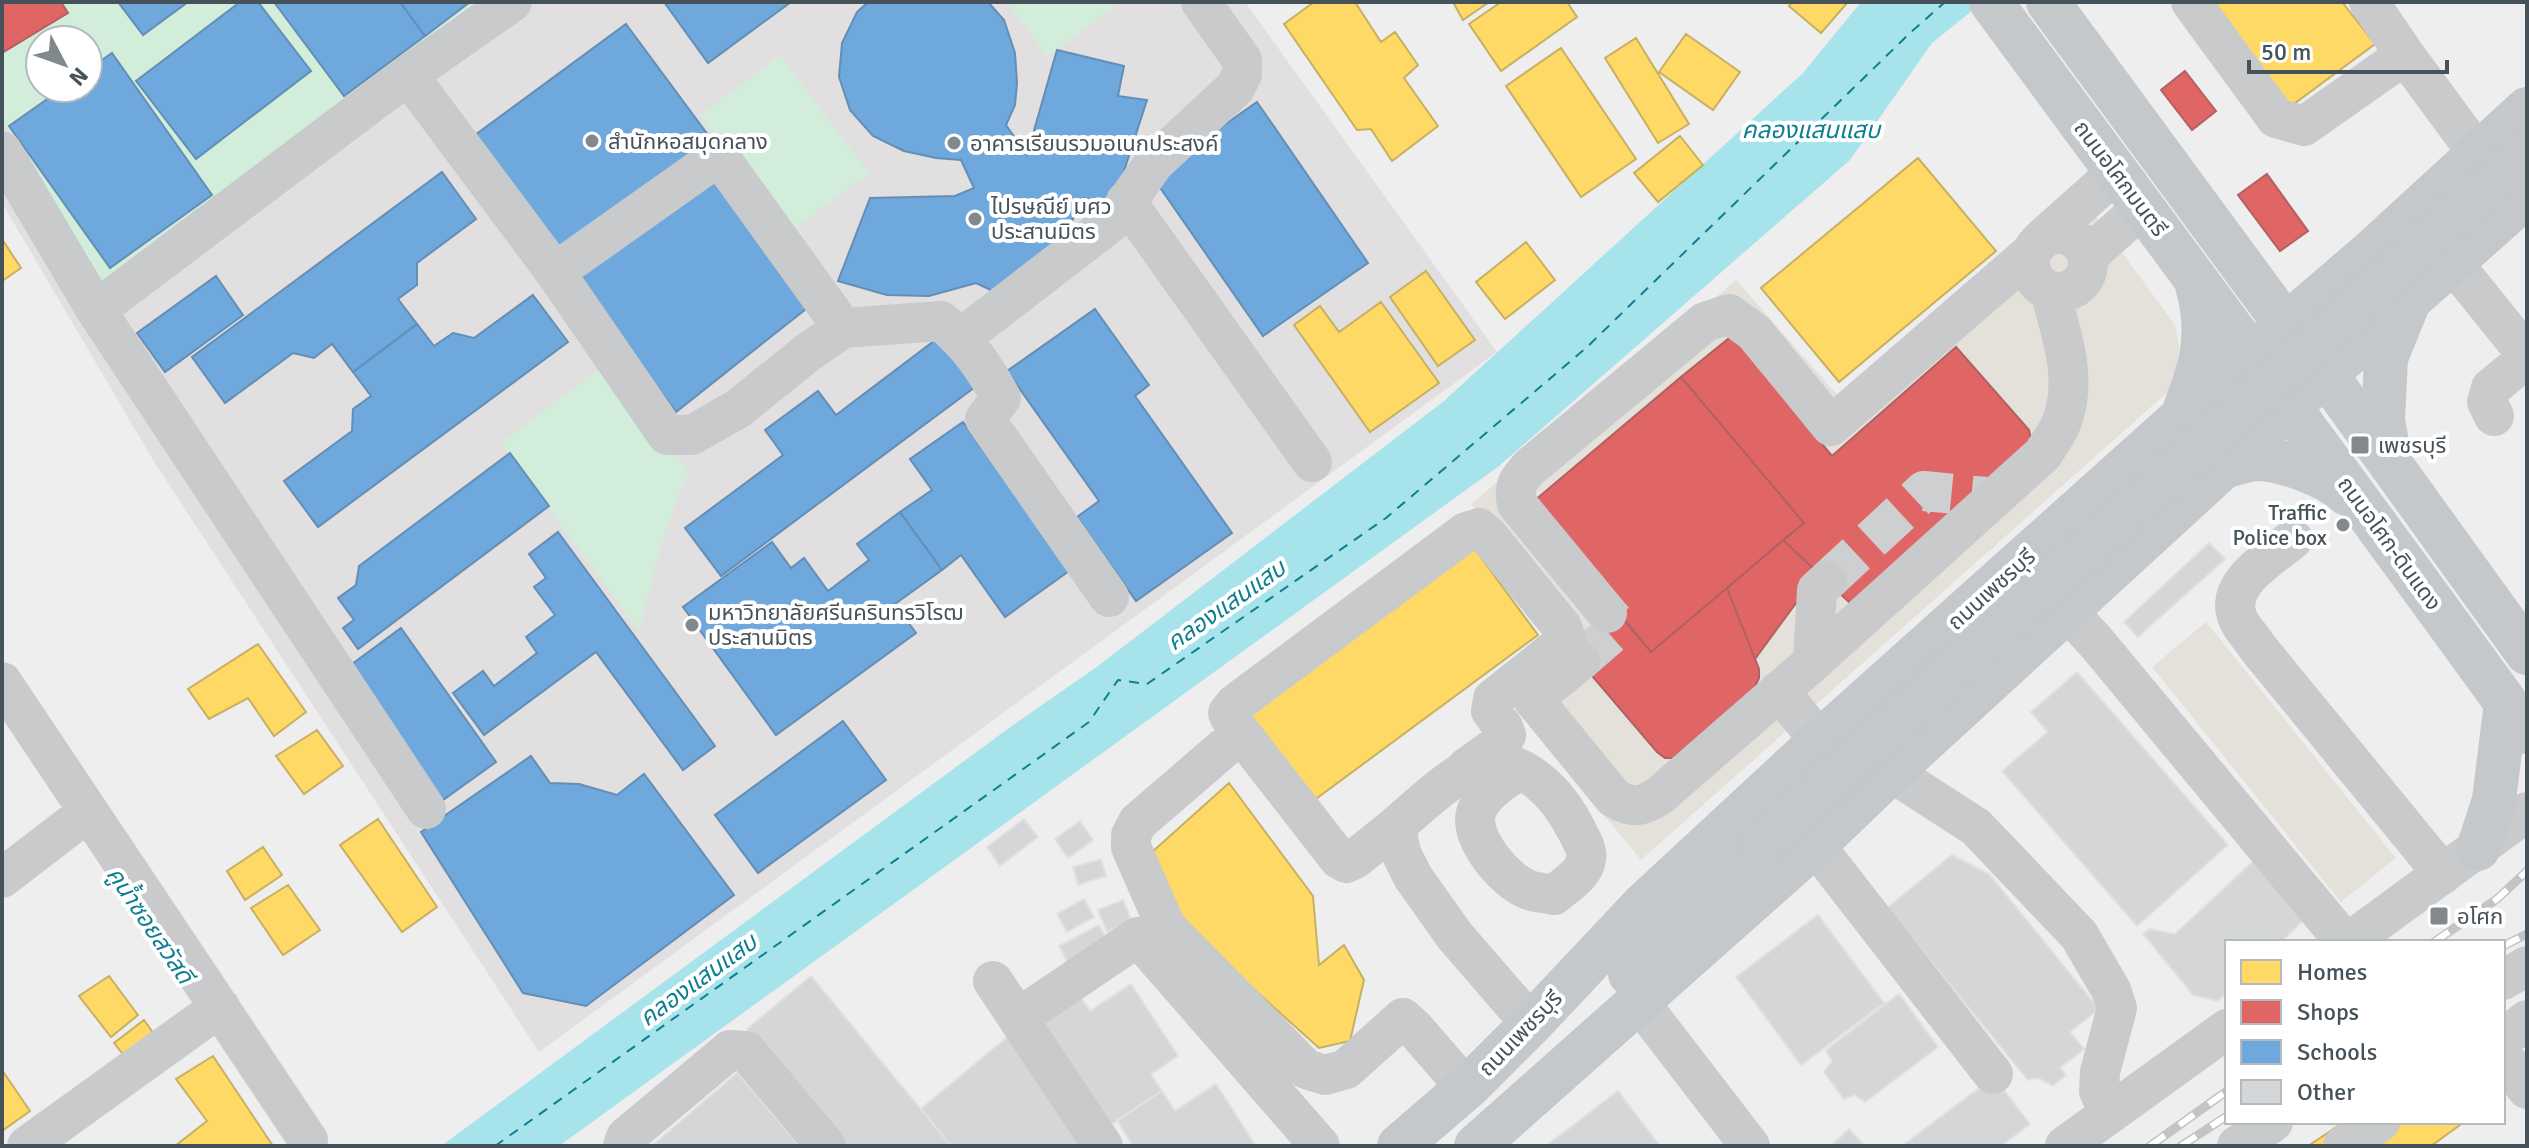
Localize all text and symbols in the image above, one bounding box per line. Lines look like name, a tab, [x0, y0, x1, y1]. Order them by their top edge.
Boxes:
north arrow	[24, 24, 104, 104]
scale bar	[2249, 24, 2447, 74]
text: 50 m	[2261, 37, 2311, 67]
text: N	[64, 62, 94, 91]
water label: คลองแสนแสบ	[1742, 115, 1882, 145]
street label: ถนนอโศกมนตรี	[2068, 115, 2173, 242]
place label: สำนักหอสมุดกลาง	[608, 128, 768, 155]
place label: อาคารเรียนรวมอเนกประสงค์	[970, 130, 1218, 157]
marker: สำนักหอสมุดกลาง	[583, 132, 601, 150]
marker: อาคารเรียนรวมอเนกประสงค์	[945, 134, 963, 152]
place label: ไปรษณีย์ มศว ประสานมิตร	[990, 193, 1112, 245]
marker: ไปรษณีย์ มศว ประสานมิตร	[966, 210, 984, 228]
place label: เพชรบุรี	[2378, 432, 2446, 459]
marker: เพชรบุรี	[2349, 434, 2371, 456]
street label: ถนนอโศก-ดินแดง	[2332, 471, 2447, 615]
place label: Traffic Police box	[2232, 499, 2327, 551]
marker: Traffic Police box	[2334, 516, 2352, 534]
street label: ถนนเพชรบุรี	[1942, 543, 2041, 636]
water label: คลองแสนแสบ	[1161, 552, 1293, 657]
place label: มหาวิทยาลัยศรีนครินทรวิโรฒ ประสานมิตร	[708, 599, 963, 651]
marker: มหาวิทยาลัยศรีนครินทรวิโรฒ ประสานมิตร	[683, 616, 701, 634]
water label: คูน้ำซอยสวัสดี	[100, 860, 203, 992]
place label: อโศก	[2457, 903, 2503, 930]
marker: อโศก	[2428, 905, 2450, 927]
water label: คลองแสนแสบ	[633, 926, 764, 1033]
legend	[2225, 940, 2505, 1124]
text: Homes	[2297, 957, 2367, 987]
street label: ถนนเพชรบุรี	[1473, 985, 1568, 1082]
text: Shops	[2297, 997, 2359, 1027]
text: Schools	[2297, 1037, 2377, 1067]
text: Other	[2297, 1077, 2355, 1107]

